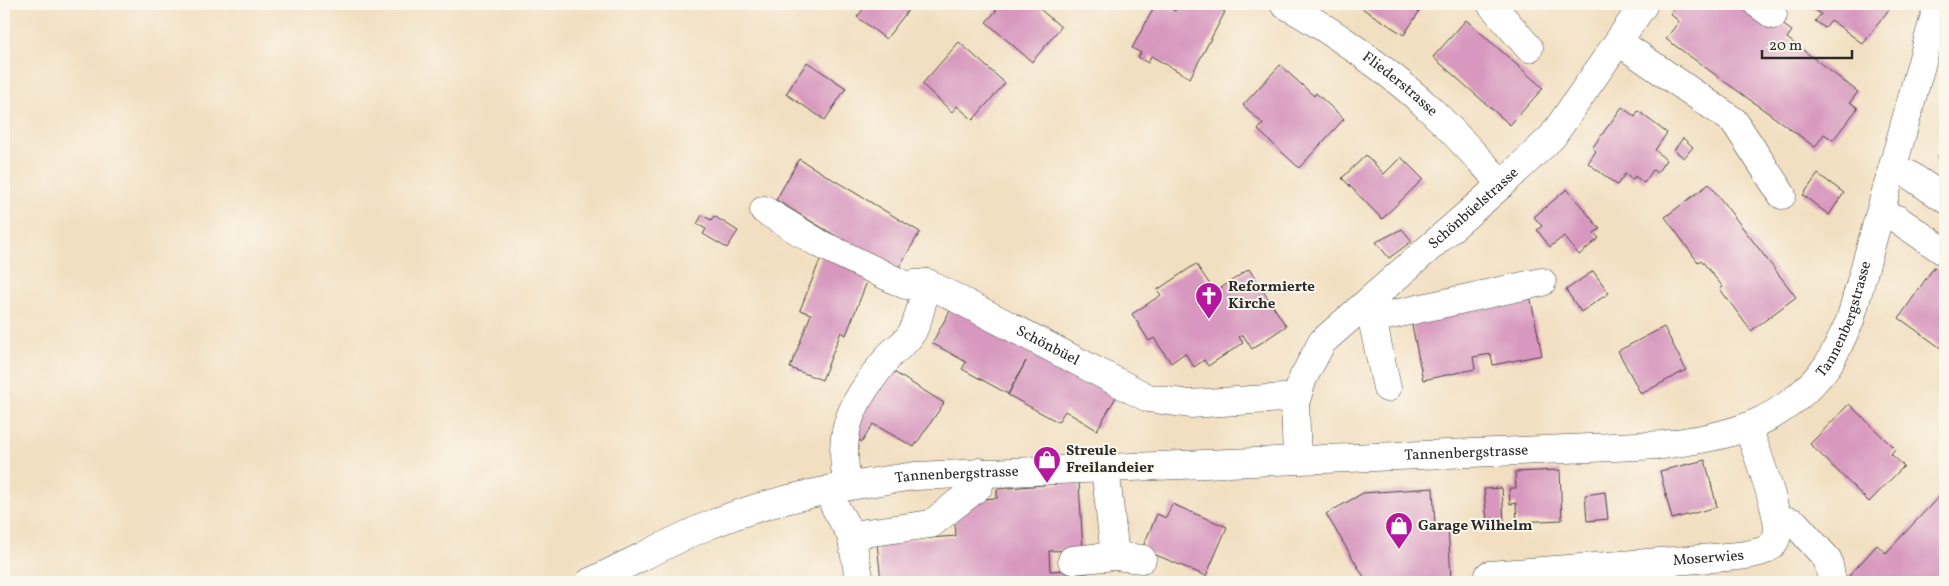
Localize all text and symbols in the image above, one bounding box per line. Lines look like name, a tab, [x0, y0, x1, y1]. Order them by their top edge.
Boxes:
scale bar	[1762, 28, 1852, 60]
text: 20 m	[1769, 36, 1802, 57]
street label: Fliederstrasse	[1358, 47, 1442, 121]
street label: Schönbüelstrasse	[1424, 163, 1524, 254]
street label: Tannenbergstrasse	[1811, 259, 1877, 382]
place label: Reformierte Kirche	[1228, 277, 1315, 315]
church icon: Reformierte Kirche	[1194, 281, 1224, 320]
street label: Schönbüel	[1012, 321, 1083, 371]
street label: Tannenbergstrasse	[1404, 440, 1529, 466]
place label: Streule Freilandeier	[1066, 441, 1154, 479]
shop icon: Streule Freilandeier	[1032, 445, 1062, 484]
street label: Tannenbergstrasse	[893, 461, 1019, 489]
shop icon: Garage Wilhelm	[1384, 511, 1414, 550]
place label: Garage Wilhelm	[1418, 516, 1533, 537]
street label: Moserwies	[1672, 545, 1745, 571]

